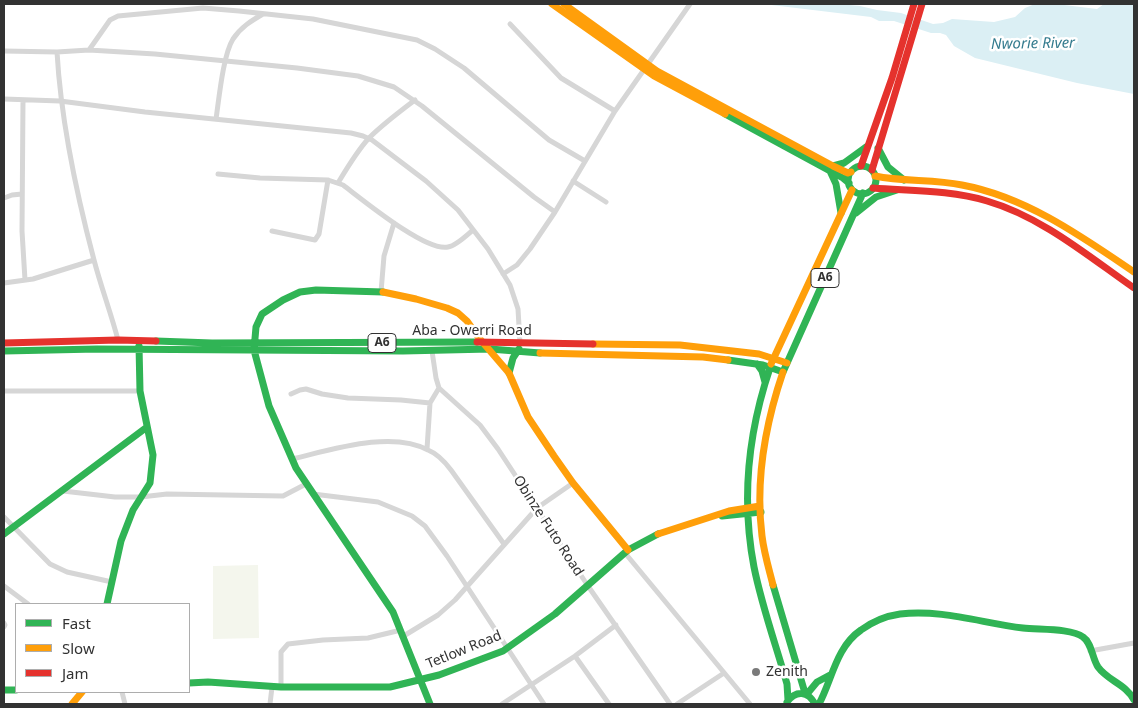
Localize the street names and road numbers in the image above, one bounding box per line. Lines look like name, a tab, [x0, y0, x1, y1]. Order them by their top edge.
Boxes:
road number: A6	[811, 268, 839, 288]
street label: Aba - Owerri Road	[412, 323, 532, 339]
road number: A6	[368, 333, 396, 352]
street label: Obinze Futo Road	[509, 473, 587, 579]
street label: Tetlow Road	[424, 627, 504, 673]

